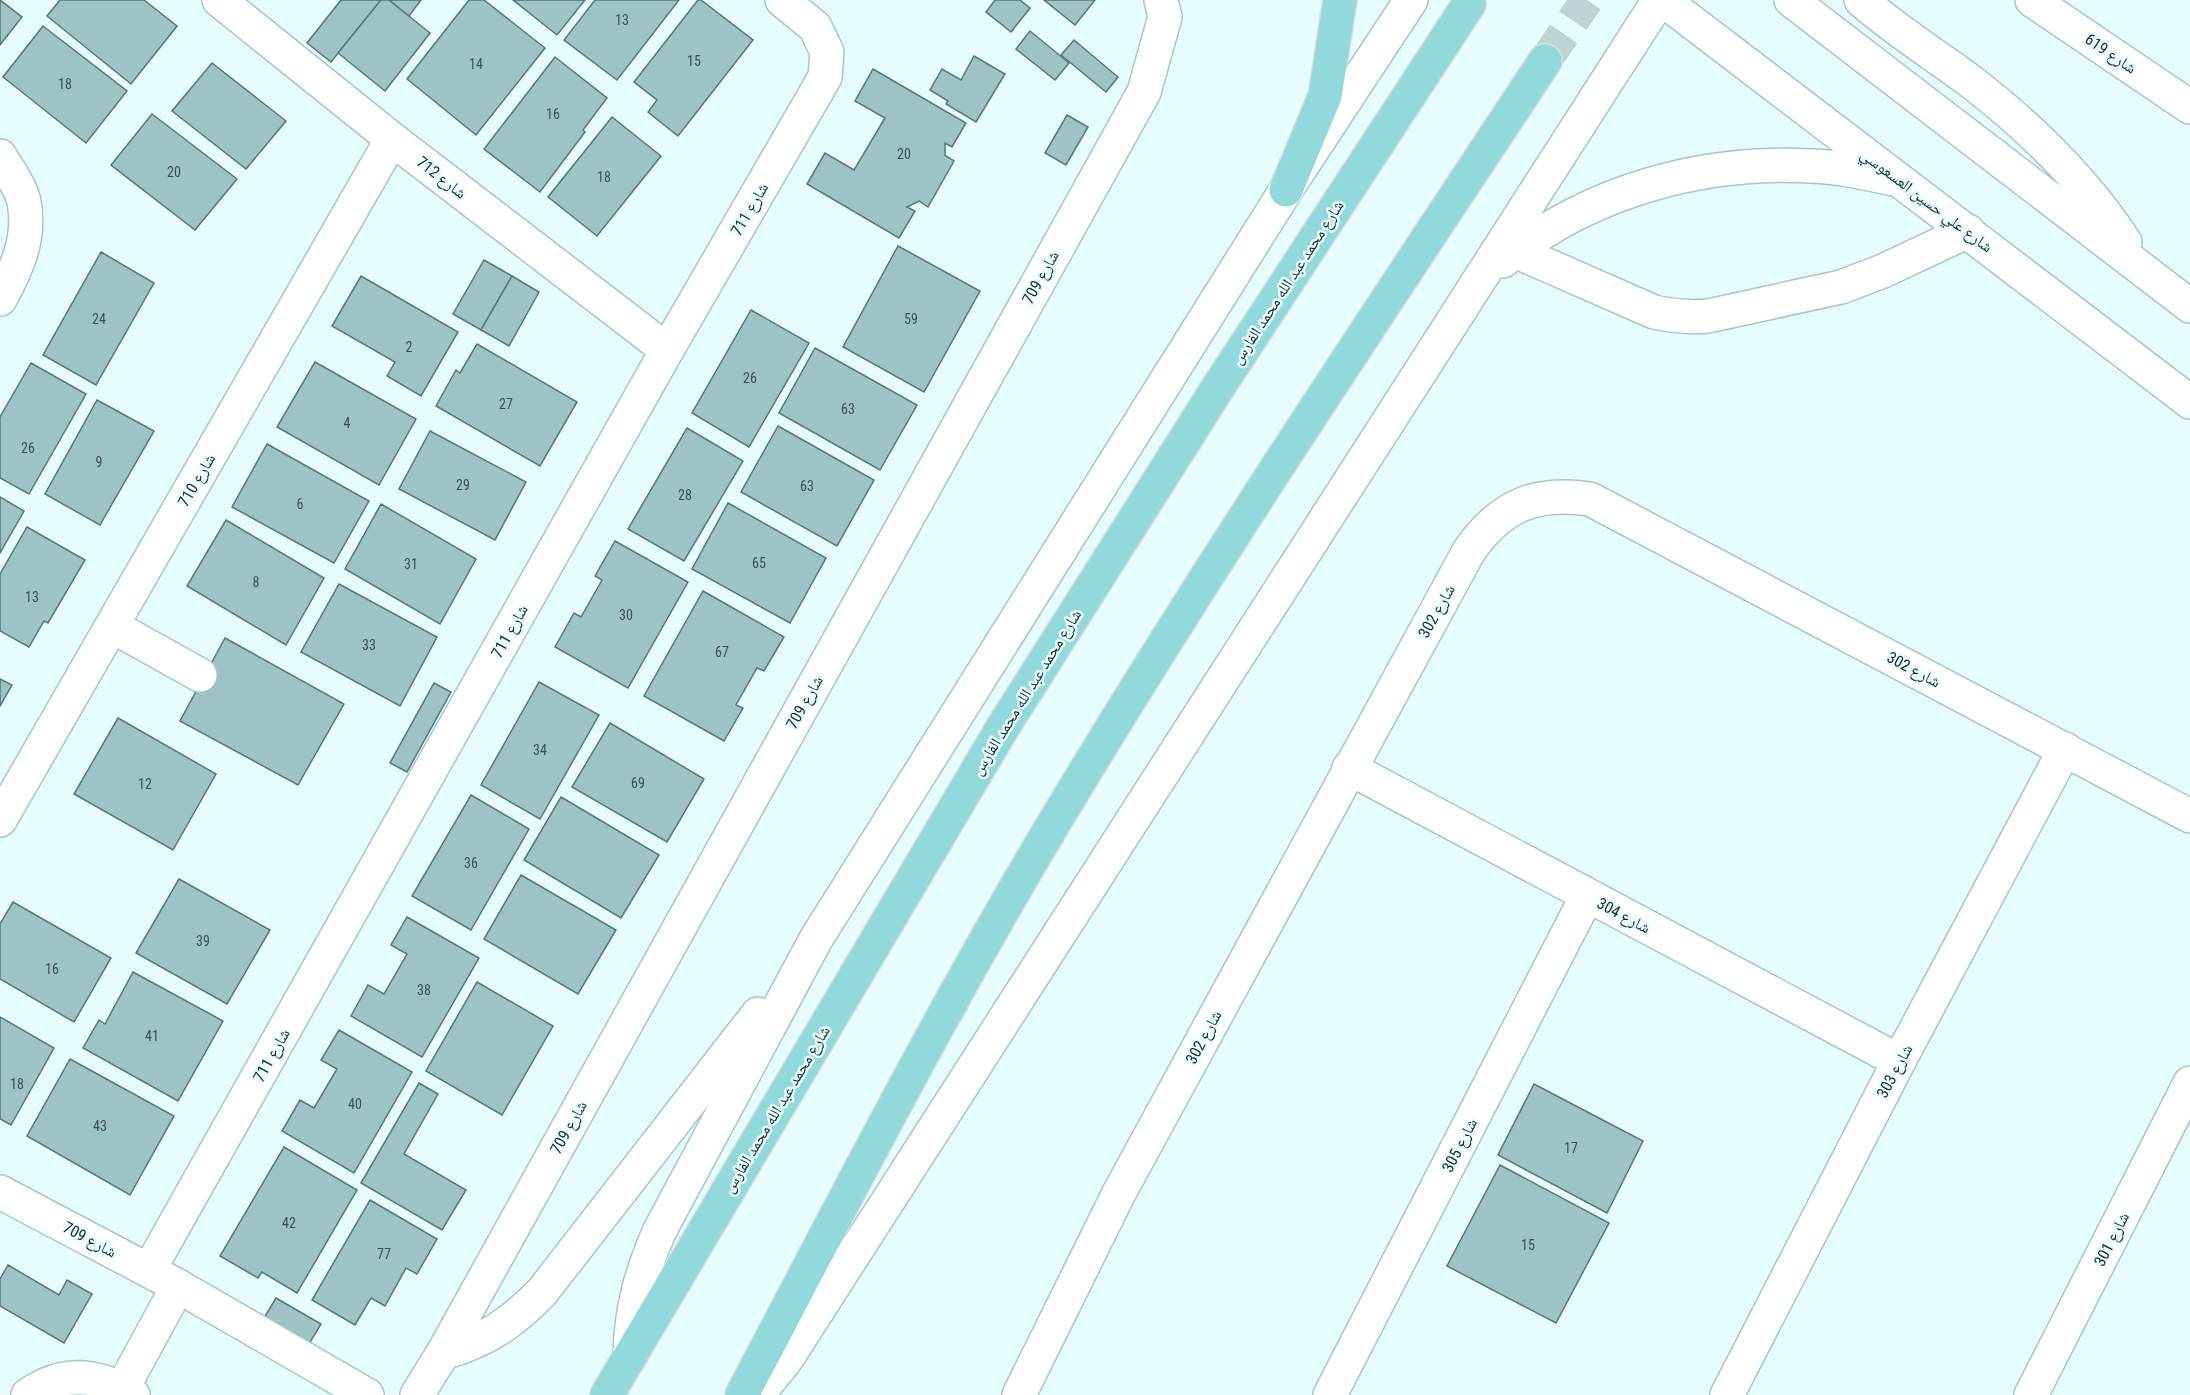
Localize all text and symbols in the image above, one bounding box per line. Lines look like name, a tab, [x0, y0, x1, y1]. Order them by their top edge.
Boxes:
house number: 13	[615, 12, 629, 28]
street label: شارع 619	[2081, 29, 2140, 78]
house number: 15	[687, 53, 701, 69]
house number: 14	[469, 56, 483, 72]
house number: 18	[58, 76, 72, 92]
house number: 16	[546, 106, 560, 122]
street label: شارع علي حسين العسعوسي	[1855, 145, 1996, 259]
house number: 20	[897, 146, 911, 162]
street label: شارع 712	[412, 152, 470, 203]
house number: 20	[167, 164, 181, 180]
house number: 18	[597, 169, 611, 185]
street label: شارع 711	[727, 179, 773, 240]
street label: شارع محمد عبد الله محمد الفارس	[1227, 197, 1348, 368]
street label: شارع 709	[1018, 247, 1064, 308]
house number: 24	[92, 311, 106, 327]
house number: 59	[904, 311, 918, 327]
house number: 2	[406, 339, 413, 355]
house number: 26	[743, 370, 757, 386]
house number: 27	[499, 396, 513, 412]
house number: 63	[841, 401, 855, 417]
house number: 4	[344, 415, 351, 431]
house number: 26	[21, 440, 35, 456]
street label: شارع 710	[174, 450, 220, 511]
house number: 9	[96, 454, 102, 470]
house number: 29	[456, 477, 470, 493]
house number: 63	[800, 478, 814, 494]
house number: 28	[678, 487, 692, 503]
house number: 6	[297, 496, 304, 512]
house number: 65	[752, 555, 766, 571]
house number: 31	[404, 556, 418, 572]
house number: 8	[253, 574, 260, 590]
street label: شارع 302	[1414, 581, 1460, 642]
house number: 13	[25, 589, 39, 605]
street label: شارع 711	[487, 601, 533, 662]
street label: شارع محمد عبد الله محمد الفارس	[968, 606, 1086, 779]
house number: 30	[619, 607, 633, 623]
house number: 33	[362, 637, 376, 653]
house number: 67	[715, 644, 729, 660]
street label: شارع 302	[1883, 647, 1944, 692]
street label: شارع 709	[782, 672, 828, 733]
house number: 34	[533, 742, 547, 758]
house number: 69	[631, 775, 645, 791]
house number: 12	[138, 776, 152, 792]
house number: 36	[464, 855, 478, 871]
street label: شارع 304	[1593, 893, 1654, 938]
house number: 39	[196, 933, 210, 949]
house number: 16	[45, 961, 59, 977]
house number: 38	[417, 982, 431, 998]
street label: شارع 302	[1181, 1007, 1226, 1068]
street label: شارع محمد عبد الله محمد الفارس	[719, 1022, 835, 1197]
street label: شارع 711	[249, 1025, 295, 1086]
house number: 41	[145, 1028, 159, 1044]
street label: شارع 303	[1872, 1041, 1917, 1102]
house number: 18	[10, 1076, 24, 1092]
house number: 40	[348, 1096, 362, 1112]
street label: شارع 709	[546, 1097, 592, 1158]
street label: شارع 305	[1438, 1115, 1482, 1176]
house number: 43	[93, 1118, 107, 1134]
house number: 17	[1564, 1140, 1578, 1156]
street label: شارع 301	[2090, 1209, 2134, 1270]
house number: 42	[282, 1215, 296, 1231]
street label: شارع 709	[59, 1217, 120, 1262]
house number: 15	[1521, 1237, 1535, 1253]
house number: 77	[377, 1246, 391, 1262]

